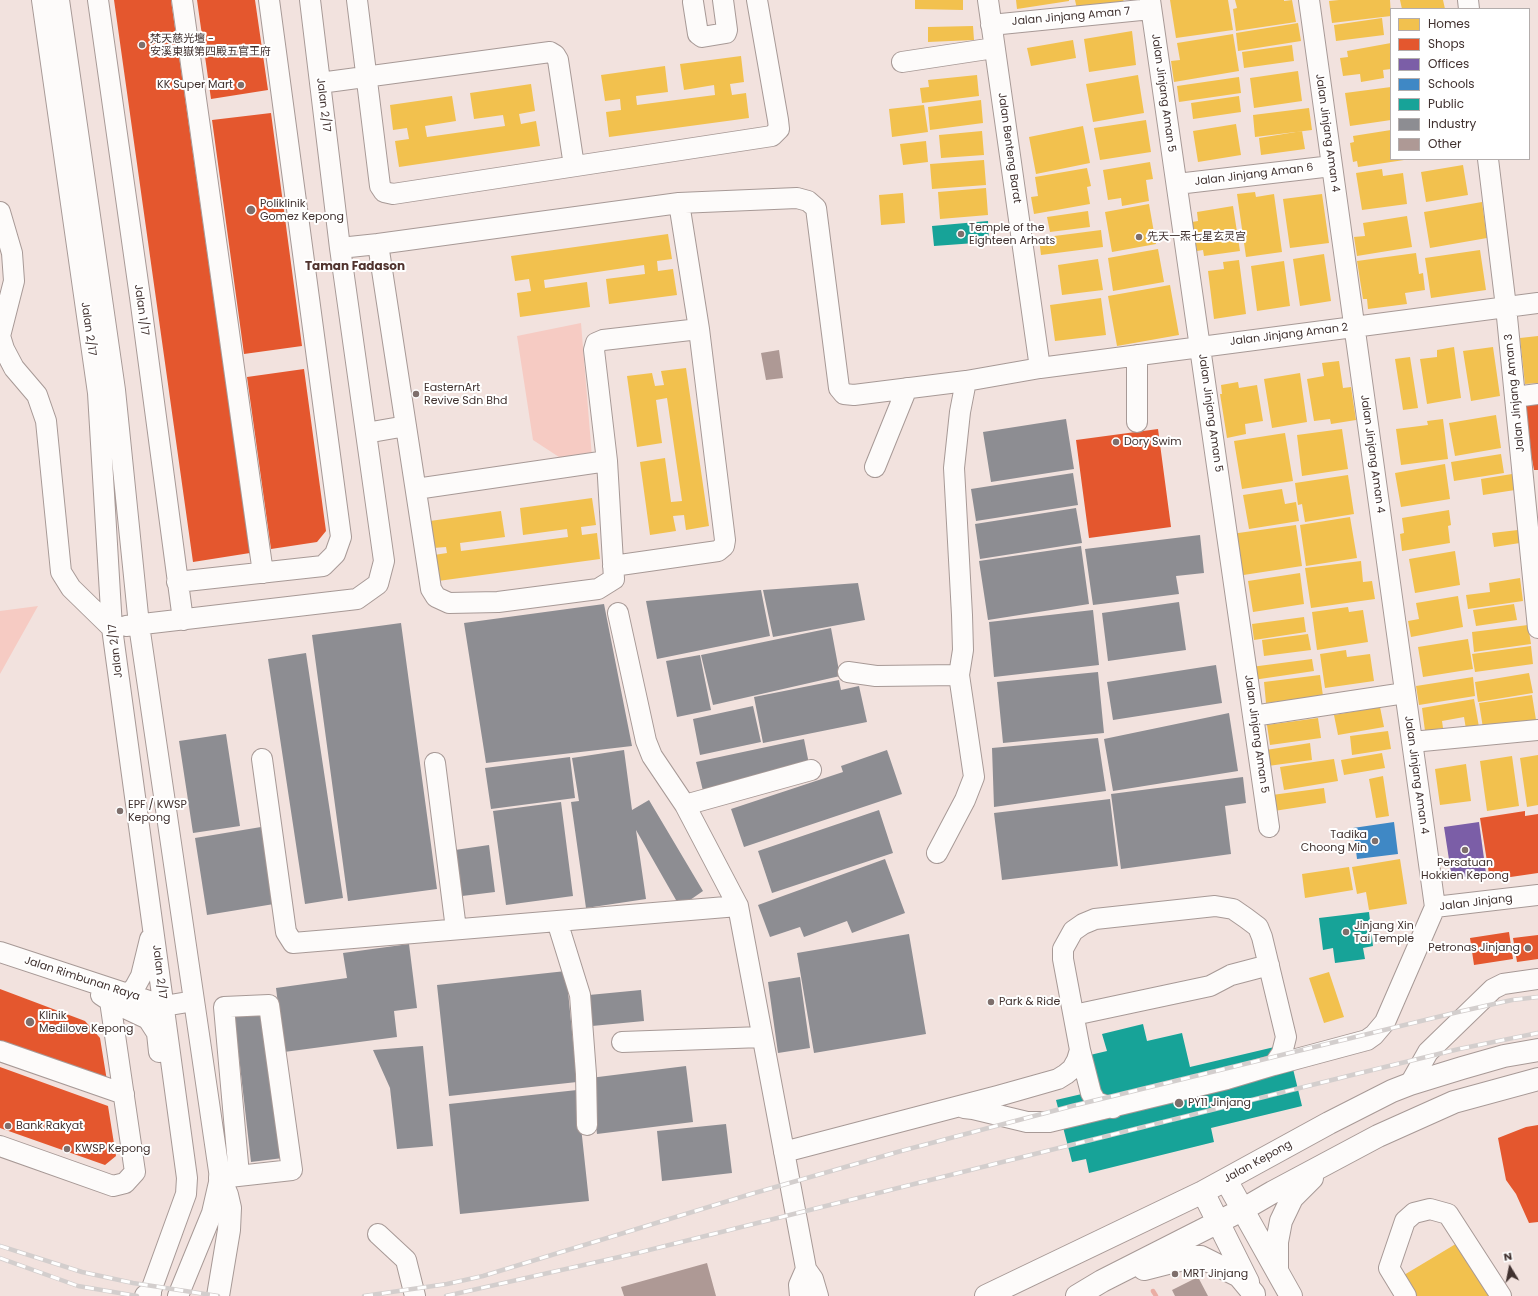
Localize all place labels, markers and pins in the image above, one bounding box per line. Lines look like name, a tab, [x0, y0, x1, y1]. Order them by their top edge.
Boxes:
place label: 梵天慈光壇 - 安溪東嶽第四殿五官王府	[150, 32, 271, 58]
marker: 梵天慈光壇 - 安溪東嶽第四殿五官王府	[137, 40, 147, 50]
place label: KK Super Mart	[157, 78, 233, 92]
marker: KK Super Mart	[236, 80, 246, 90]
place label: Poliklinik Gomez Kepong	[260, 197, 344, 223]
marker: Poliklinik Gomez Kepong	[245, 204, 257, 216]
place label: Temple of the Eighteen Arhats	[969, 221, 1055, 247]
marker: Temple of the Eighteen Arhats	[956, 229, 966, 239]
place label: 先天一炁七星玄灵宫	[1147, 230, 1246, 244]
marker: 先天一炁七星玄灵宫	[1134, 232, 1144, 242]
place label: EasternArt Revive Sdn Bhd	[424, 381, 507, 407]
marker: EasternArt Revive Sdn Bhd	[411, 389, 421, 399]
place label: Dory Swim	[1124, 435, 1182, 449]
marker: Dory Swim	[1111, 437, 1121, 447]
place label: EPF / KWSP Kepong	[128, 798, 187, 824]
marker: EPF / KWSP Kepong	[115, 806, 125, 816]
place label: Tadika Choong Min	[1301, 828, 1367, 854]
marker: Tadika Choong Min	[1370, 836, 1380, 846]
marker: Persatuan Hokkien Kepong	[1460, 845, 1470, 855]
place label: Persatuan Hokkien Kepong	[1421, 856, 1509, 882]
place label: Jinjang Xin Tai Temple	[1354, 919, 1414, 945]
marker: Jinjang Xin Tai Temple	[1341, 927, 1351, 937]
place label: Petronas Jinjang	[1428, 941, 1520, 955]
marker: Petronas Jinjang	[1523, 943, 1533, 953]
place label: Park & Ride	[999, 995, 1060, 1009]
marker: Park & Ride	[986, 997, 996, 1007]
place label: Klinik Medilove Kepong	[39, 1009, 133, 1035]
marker: Klinik Medilove Kepong	[24, 1016, 36, 1028]
place label: PY11 Jinjang	[1188, 1096, 1251, 1110]
marker: PY11 Jinjang	[1173, 1097, 1185, 1109]
place label: Bank Rakyat	[16, 1119, 83, 1133]
marker: Bank Rakyat	[3, 1121, 13, 1131]
place label: KWSP Kepong	[75, 1142, 150, 1156]
marker: KWSP Kepong	[62, 1144, 72, 1154]
place label: MRT Jinjang	[1183, 1267, 1248, 1281]
marker: MRT Jinjang	[1170, 1269, 1180, 1279]

